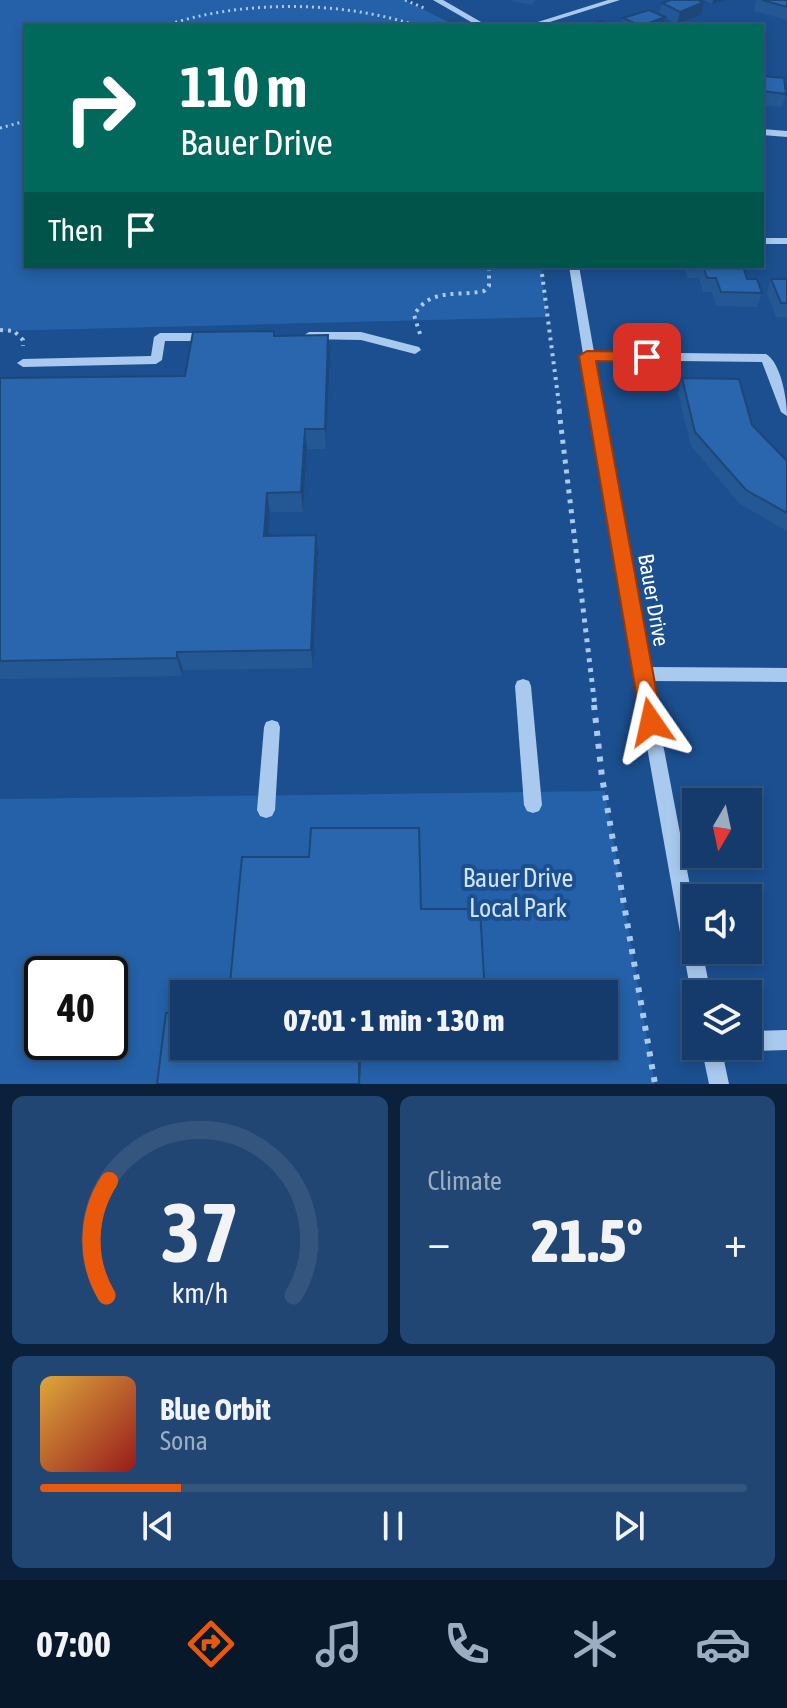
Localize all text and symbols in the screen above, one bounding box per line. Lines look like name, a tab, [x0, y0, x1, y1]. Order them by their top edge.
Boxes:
text: 110 m	[180, 55, 307, 119]
icon: right	[48, 56, 152, 160]
text: Bauer Drive	[180, 121, 333, 163]
icon: arrive	[119, 208, 163, 252]
text: Then	[48, 213, 103, 247]
pin	[613, 323, 681, 391]
icon: arrive	[625, 335, 669, 379]
street label: Bauer Drive	[633, 552, 675, 648]
position arrow	[609, 680, 693, 764]
north arrow	[682, 788, 762, 868]
map controls	[682, 788, 762, 1060]
park label: Bauer Drive Local Park	[463, 863, 573, 923]
button: sound	[682, 884, 762, 964]
speed limit sign: 40	[24, 956, 128, 1060]
button: layers	[682, 980, 762, 1060]
text: 07:01 · 1 min · 130 m	[284, 1003, 504, 1037]
text: Climate	[428, 1166, 502, 1196]
text: 37	[161, 1184, 239, 1280]
text: 21.5°	[531, 1206, 643, 1275]
text: −	[428, 1216, 450, 1266]
text: +	[724, 1216, 747, 1266]
text: km/h	[171, 1276, 228, 1309]
text: Blue Orbit	[160, 1392, 271, 1426]
text: Sona	[160, 1426, 208, 1456]
icon: previous	[136, 1504, 180, 1548]
icon: pause	[371, 1504, 415, 1548]
icon: next	[607, 1504, 651, 1548]
icon: directions	[183, 1616, 239, 1672]
icon: music	[311, 1616, 367, 1672]
icon: phone	[439, 1616, 495, 1672]
icon: climate	[567, 1616, 623, 1672]
icon: car	[695, 1616, 751, 1672]
text: 07:00	[36, 1623, 111, 1665]

